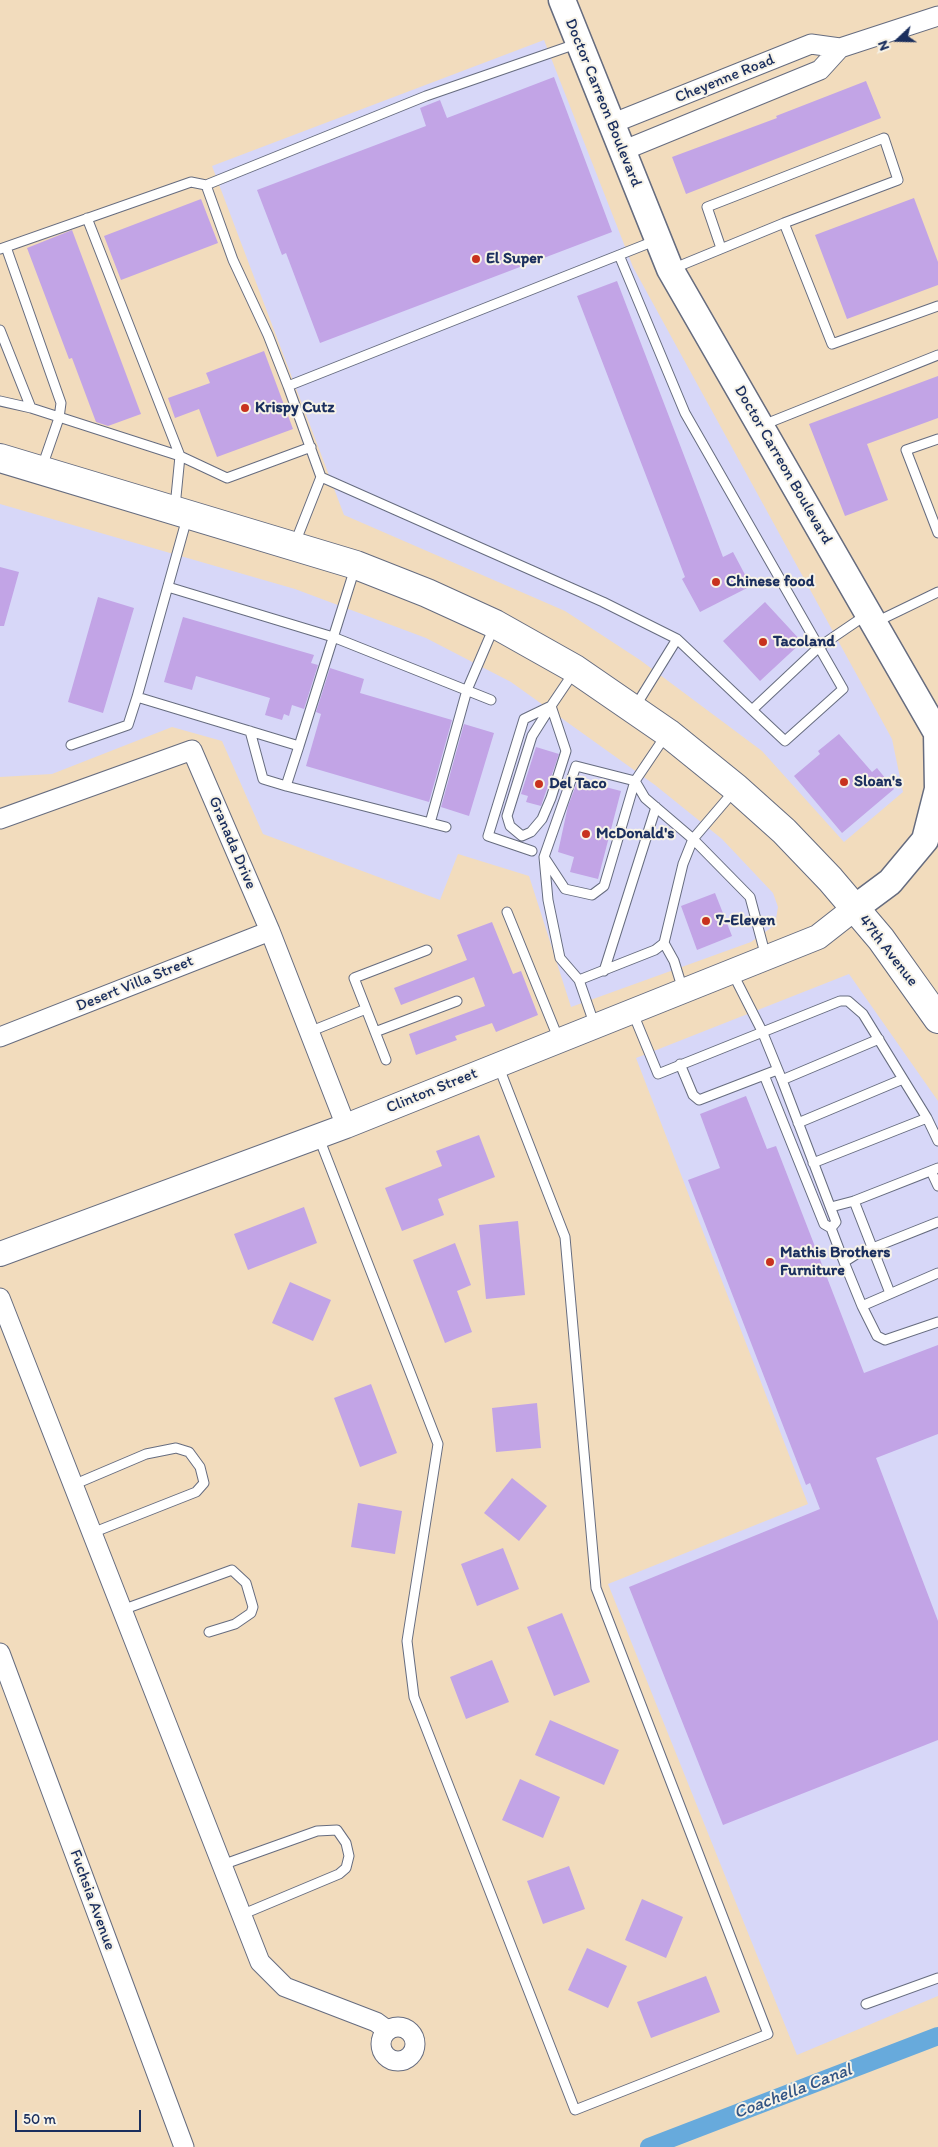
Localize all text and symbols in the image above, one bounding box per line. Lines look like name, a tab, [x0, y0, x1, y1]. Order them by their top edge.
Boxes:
north arrow	[873, 15, 923, 65]
street label: Doctor Carreon Boulevard	[560, 16, 646, 190]
text: N	[874, 38, 893, 53]
street label: Cheyenne Road	[672, 50, 778, 108]
place label: El Super	[486, 249, 543, 269]
marker: El Super	[470, 253, 482, 265]
street label: Doctor Carreon Boulevard	[730, 382, 836, 548]
place label: Krispy Cutz	[255, 398, 334, 418]
marker: Krispy Cutz	[239, 402, 251, 414]
place label: Chinese food	[726, 572, 814, 592]
marker: Chinese food	[710, 576, 722, 588]
place label: Tacoland	[773, 632, 835, 652]
marker: Tacoland	[757, 636, 769, 648]
place label: Sloan's	[854, 772, 902, 792]
place label: Del Taco	[549, 774, 607, 794]
marker: Sloan's	[838, 776, 850, 788]
marker: Del Taco	[533, 778, 545, 790]
street label: Granada Drive	[204, 794, 260, 892]
place label: McDonald's	[596, 824, 674, 844]
marker: McDonald's	[580, 828, 592, 840]
place label: 7-Eleven	[716, 911, 775, 931]
street label: 47th Avenue	[854, 911, 922, 991]
marker: 7-Eleven	[700, 915, 712, 927]
street label: Desert Villa Street	[73, 952, 197, 1016]
street label: Clinton Street	[384, 1064, 480, 1118]
place label: Mathis Brothers Furniture	[780, 1243, 890, 1281]
marker: Mathis Brothers Furniture	[764, 1256, 776, 1268]
street label: Fuchsia Avenue	[65, 1847, 119, 1953]
water label: Coachella Canal	[731, 2060, 855, 2124]
scale bar	[18, 2100, 144, 2132]
text: 50 m	[23, 2110, 56, 2128]

